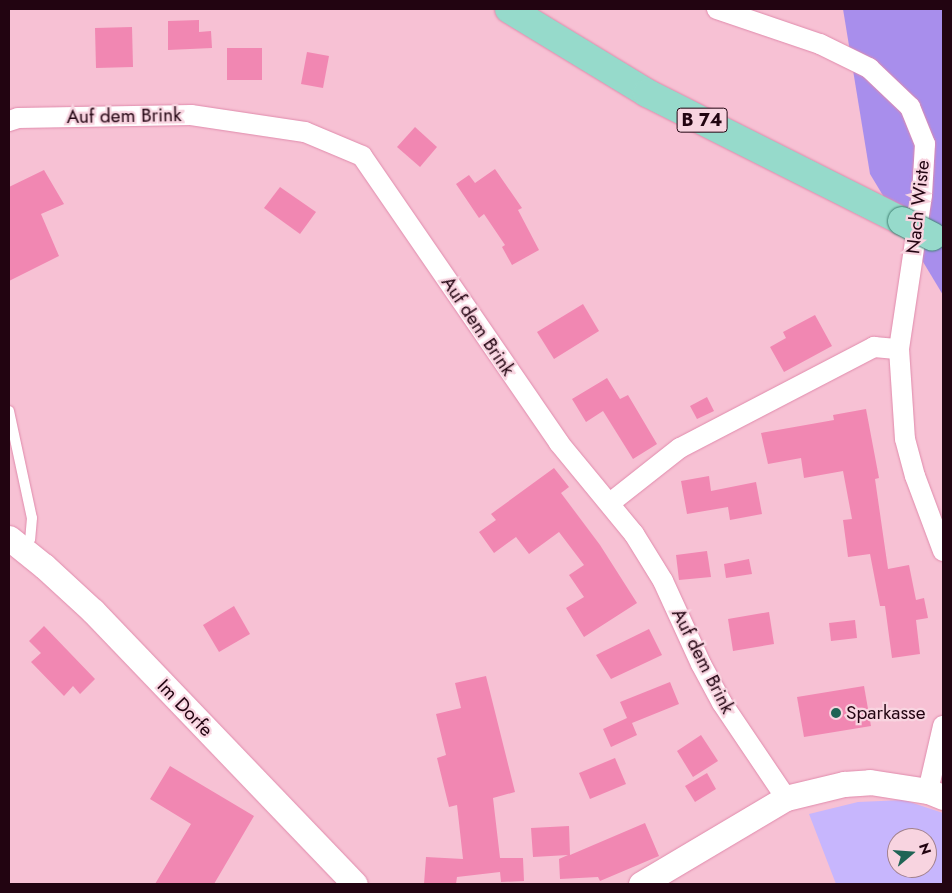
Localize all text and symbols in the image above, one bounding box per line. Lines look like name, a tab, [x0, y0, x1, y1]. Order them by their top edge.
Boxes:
street label: Auf dem Brink	[66, 104, 182, 128]
road number: B 74	[676, 104, 728, 136]
street label: Nach Wiste	[902, 159, 934, 255]
street label: Auf dem Brink	[436, 272, 520, 380]
street label: Auf dem Brink	[667, 605, 739, 717]
street label: Im Dorfe	[152, 675, 218, 741]
place label: Sparkasse	[846, 702, 925, 724]
marker: Sparkasse	[830, 707, 842, 719]
north arrow	[887, 828, 937, 878]
text: N	[914, 840, 937, 857]

